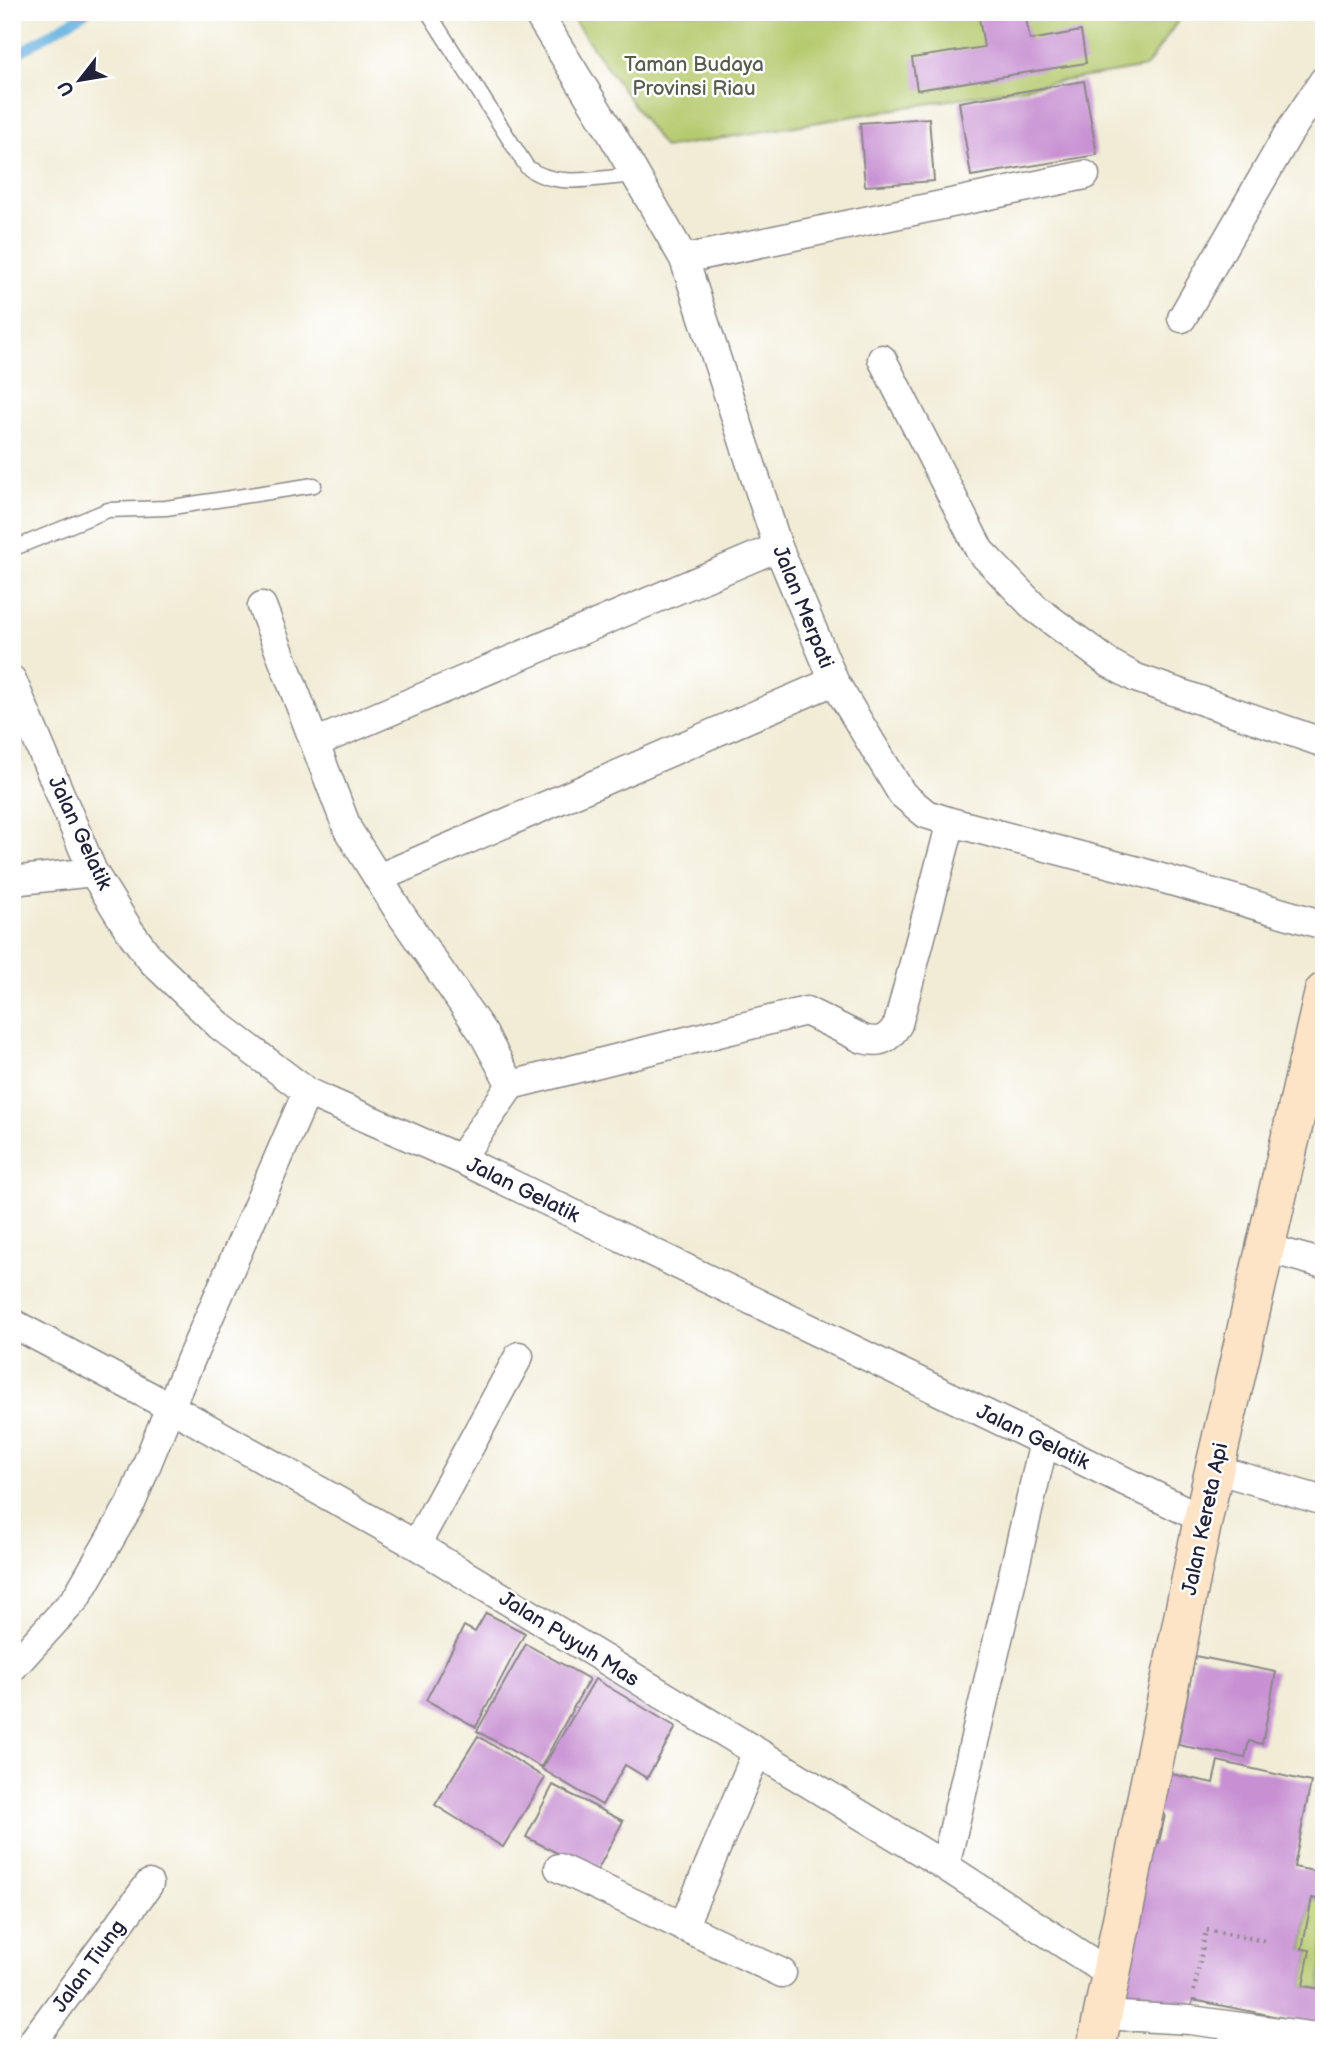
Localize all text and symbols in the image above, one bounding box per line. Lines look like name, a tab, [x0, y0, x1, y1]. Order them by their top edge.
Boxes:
north arrow	[46, 46, 116, 116]
park label: Taman Budaya Provinsi Riau	[624, 52, 764, 101]
text: U	[53, 76, 80, 100]
street label: Jalan Merpati	[767, 542, 839, 672]
street label: Jalan Gelatik	[43, 772, 118, 895]
street label: Jalan Gelatik	[462, 1152, 584, 1228]
street label: Jalan Gelatik	[972, 1399, 1094, 1475]
street label: Jalan Kereta Api	[1177, 1441, 1233, 1597]
street label: Jalan Puyuh Mas	[494, 1586, 644, 1692]
street label: Jalan Tiung	[47, 1915, 131, 2017]

